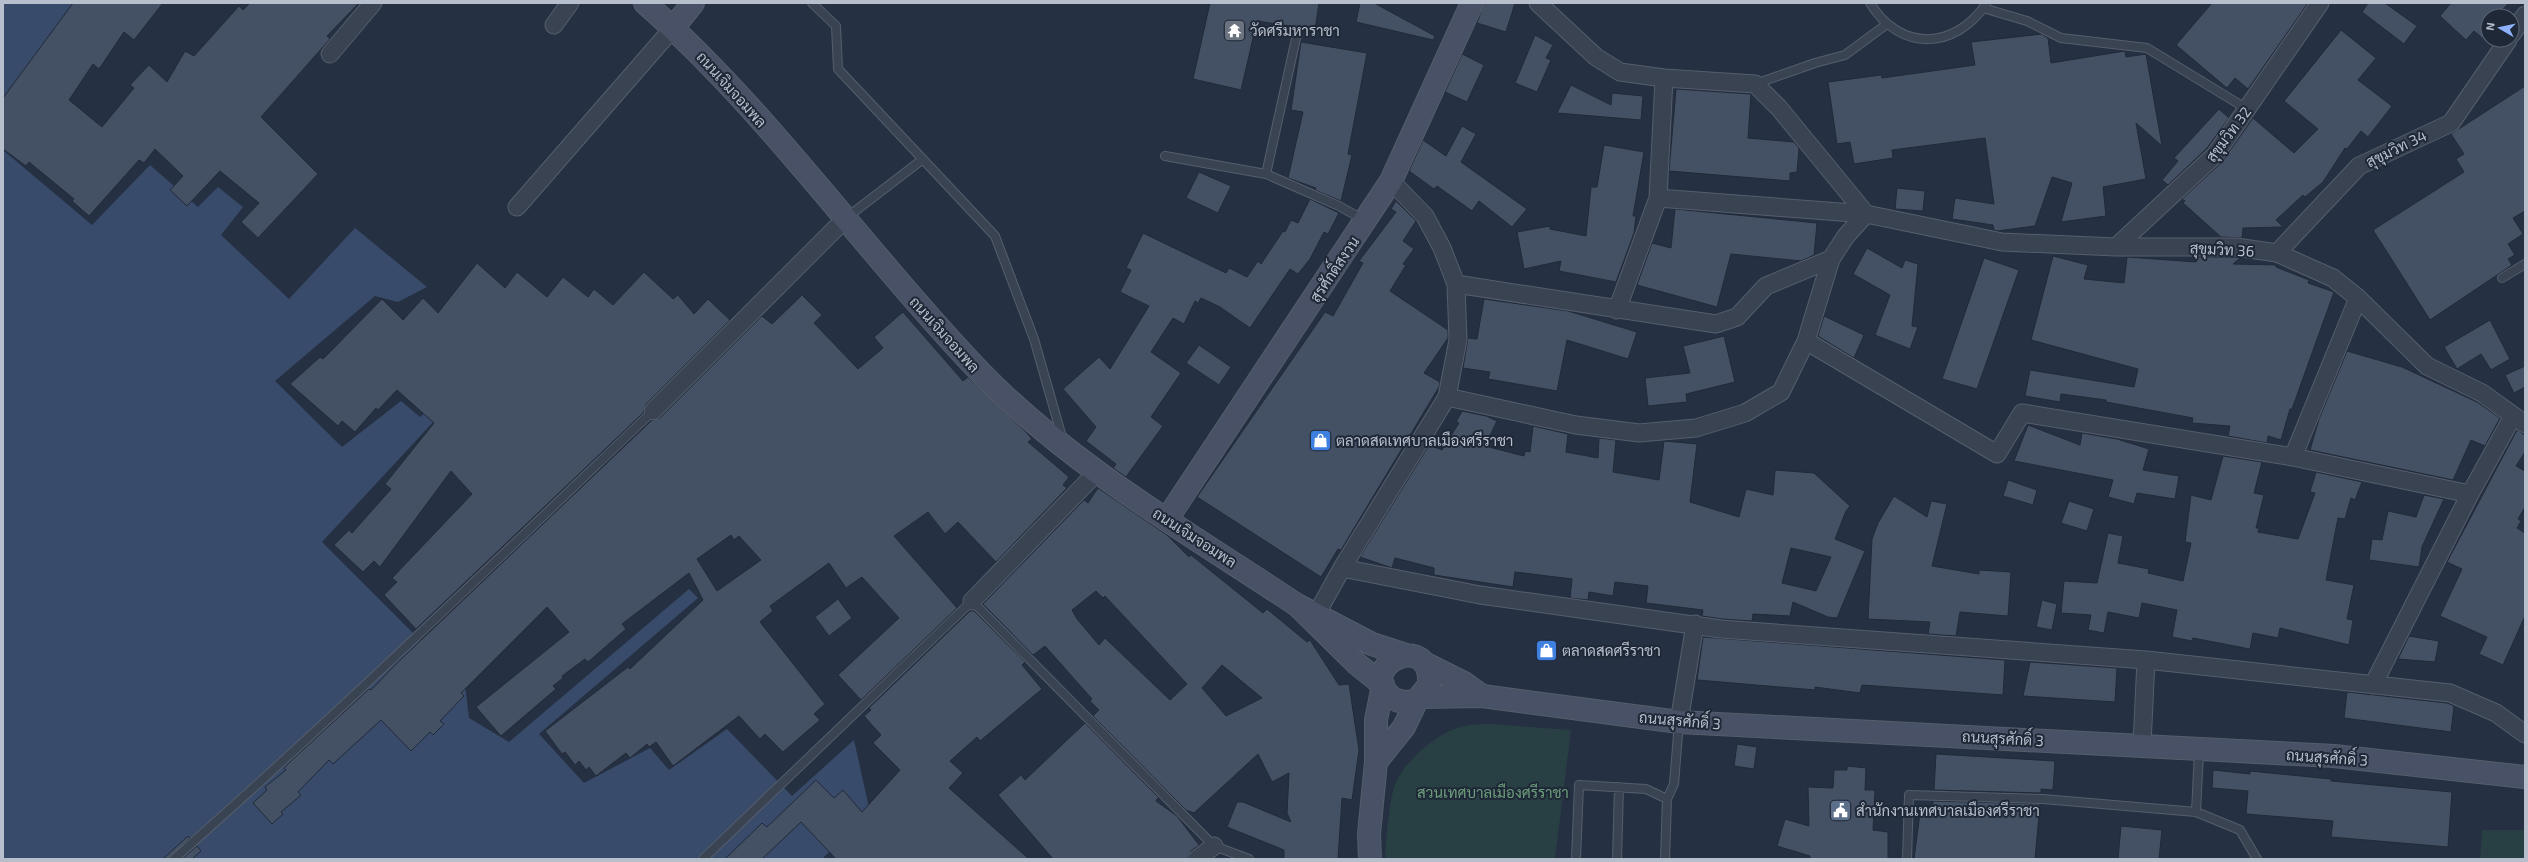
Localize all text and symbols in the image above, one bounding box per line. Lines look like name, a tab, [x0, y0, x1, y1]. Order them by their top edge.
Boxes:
north arrow	[2480, 8, 2520, 48]
temple icon: วัดศรีมหาราชา	[1222, 17, 1248, 43]
place label: วัดศรีมหาราชา	[1250, 21, 1340, 39]
text: N	[2483, 21, 2497, 31]
street label: ถนนเจิมจอมพล	[693, 47, 771, 131]
street label: สุขุมวิท 32	[2201, 103, 2257, 167]
street label: สุขุมวิท 34	[2363, 126, 2431, 173]
street label: สุรศักดิ์สงวน	[1301, 230, 1365, 307]
street label: สุขุมวิท 36	[2189, 238, 2255, 263]
street label: ถนนเจิมจอมพล	[906, 292, 984, 376]
shop icon: ตลาดสดเทศบาลเมืองศรีราชา	[1308, 427, 1334, 453]
place label: ตลาดสดเทศบาลเมืองศรีราชา	[1336, 431, 1513, 449]
street label: ถนนเจิมจอมพล	[1150, 503, 1240, 571]
shop icon: ตลาดสดศรีราชา	[1534, 637, 1560, 663]
place label: ตลาดสดศรีราชา	[1562, 641, 1661, 659]
street label: ถนนสุรศักดิ์ 3	[1638, 702, 1722, 736]
street label: ถนนสุรศักดิ์ 3	[1961, 722, 2045, 752]
street label: ถนนสุรศักดิ์ 3	[2285, 740, 2369, 772]
park label: สวนเทศบาลเมืองศรีราชา	[1417, 783, 1569, 801]
public building icon: สำนักงานเทศบาลเมืองศรีราชา	[1828, 797, 1854, 823]
place label: สำนักงานเทศบาลเมืองศรีราชา	[1856, 801, 2040, 819]

